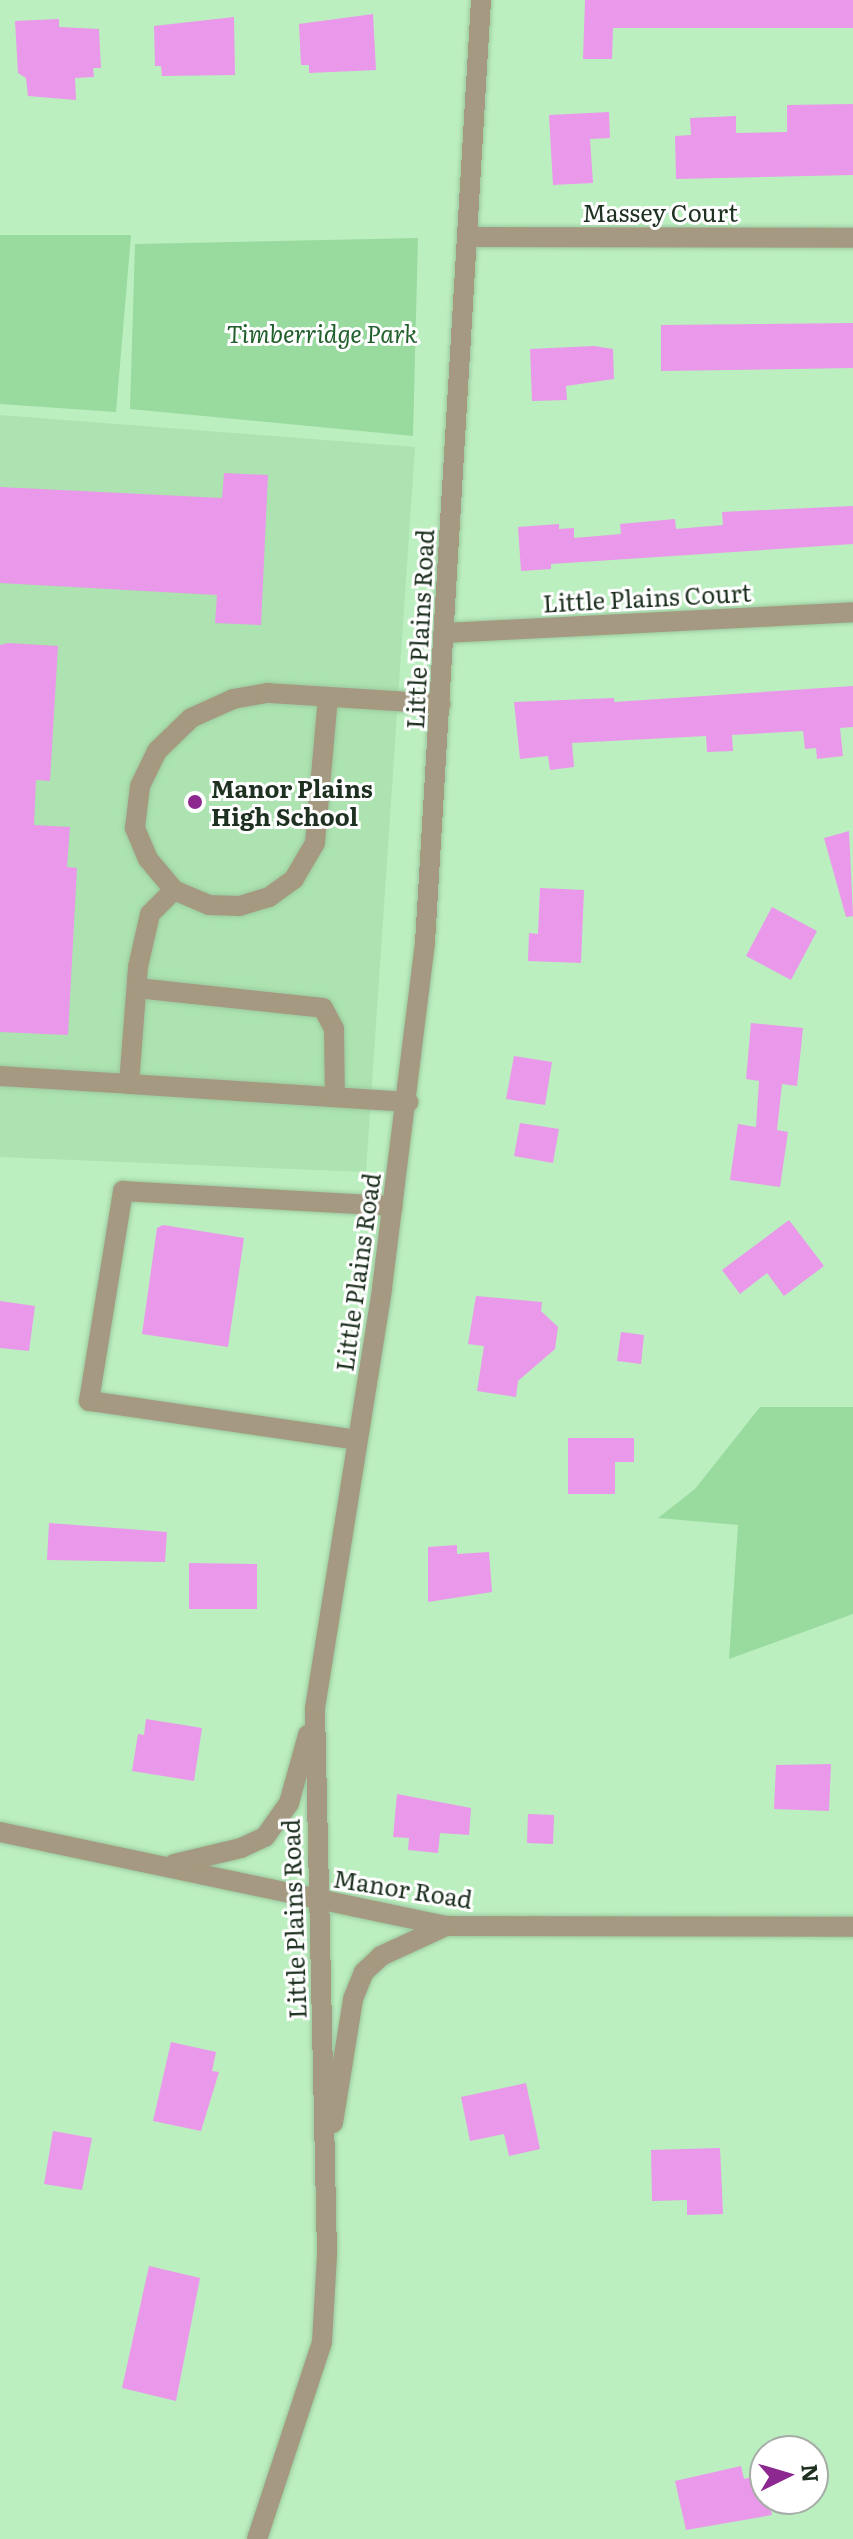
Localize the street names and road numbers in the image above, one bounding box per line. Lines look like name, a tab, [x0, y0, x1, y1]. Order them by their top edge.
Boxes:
street label: Massey Court	[582, 198, 738, 226]
street label: Little Plains Road	[399, 528, 439, 730]
street label: Little Plains Court	[542, 577, 752, 617]
street label: Little Plains Road	[329, 1171, 385, 1373]
street label: Little Plains Road	[275, 1819, 311, 2019]
street label: Manor Road	[331, 1863, 475, 1913]

